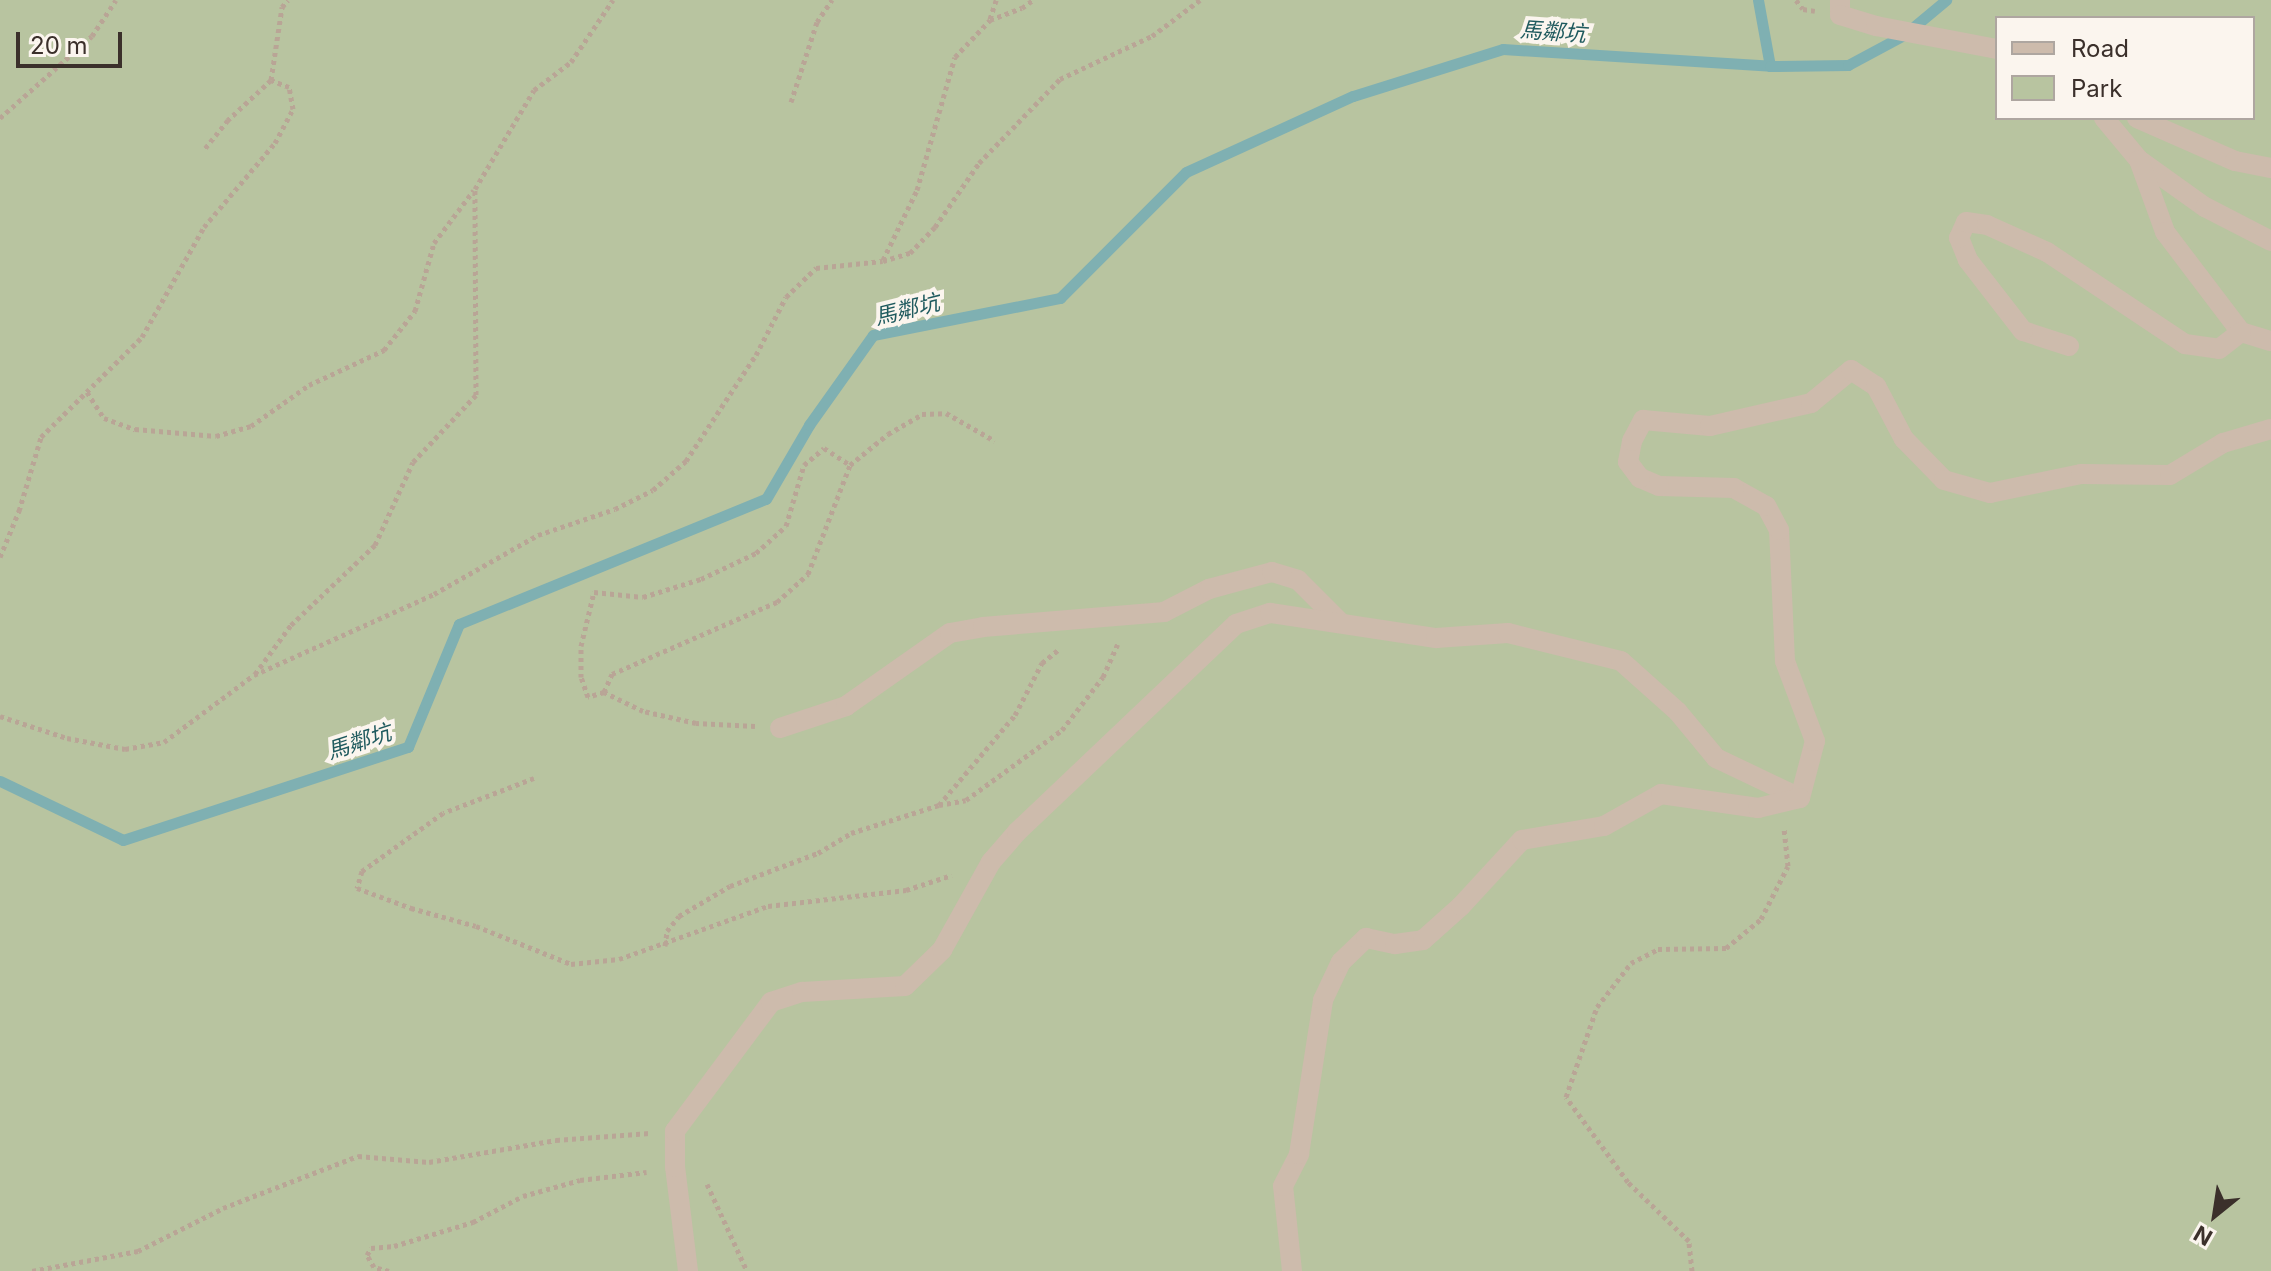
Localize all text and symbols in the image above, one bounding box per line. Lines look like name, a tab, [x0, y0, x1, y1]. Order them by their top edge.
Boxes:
scale bar	[20, 16, 126, 66]
legend	[1995, 16, 2255, 120]
water label: 馬鄰坑	[1519, 17, 1587, 47]
text: 20 m	[30, 31, 88, 60]
text: Road	[2071, 34, 2129, 63]
text: Park	[2071, 74, 2122, 103]
water label: 馬鄰坑	[872, 289, 942, 331]
water label: 馬鄰坑	[324, 719, 394, 765]
north arrow	[2175, 1175, 2255, 1255]
text: N	[2189, 1220, 2217, 1251]

